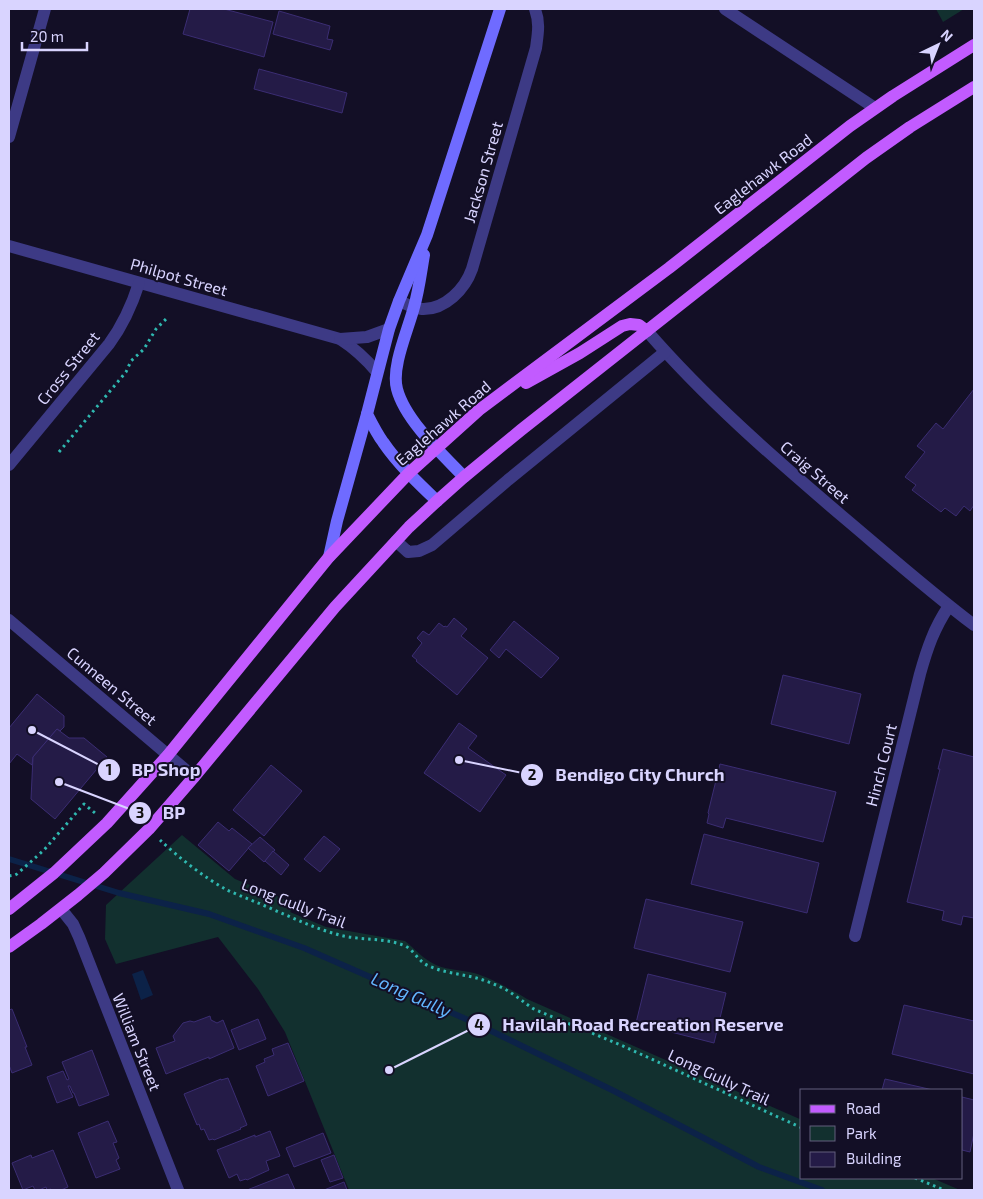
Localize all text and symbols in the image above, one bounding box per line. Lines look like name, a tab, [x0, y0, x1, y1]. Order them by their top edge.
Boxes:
scale bar	[22, 20, 88, 52]
north arrow	[913, 20, 963, 70]
text: N	[938, 25, 957, 45]
text: 20 m	[30, 27, 64, 45]
street label: Jackson Street	[459, 119, 506, 225]
street label: Eaglehawk Road	[710, 129, 816, 218]
street label: Philpot Street	[128, 254, 230, 299]
street label: Cross Street	[32, 327, 103, 408]
street label: Eaglehawk Road	[391, 376, 494, 469]
street label: Craig Street	[777, 436, 854, 507]
street label: Cunneen Street	[64, 643, 161, 729]
street label: Hinch Court	[861, 722, 900, 808]
callout: BP Shop	[97, 753, 211, 786]
text: BP Shop	[132, 758, 201, 780]
callout: Bendigo City Church	[520, 758, 735, 791]
text: 1	[106, 760, 112, 778]
text: Bendigo City Church	[555, 763, 725, 785]
text: 2	[528, 765, 537, 783]
callout: BP	[127, 796, 195, 829]
text: BP	[163, 801, 185, 823]
text: 3	[136, 803, 144, 821]
street label: Long Gully Trail	[239, 874, 349, 931]
water label: Long Gully	[368, 967, 455, 1022]
street label: William Street	[109, 990, 166, 1093]
callout: Havilah Road Recreation Reserve	[467, 1008, 793, 1041]
text: Havilah Road Recreation Reserve	[502, 1013, 784, 1035]
text: 4	[474, 1015, 484, 1033]
street label: Long Gully Trail	[665, 1045, 773, 1109]
legend	[800, 1089, 963, 1179]
text: Road	[846, 1099, 881, 1117]
text: Park	[846, 1124, 877, 1142]
text: Building	[846, 1149, 902, 1167]

